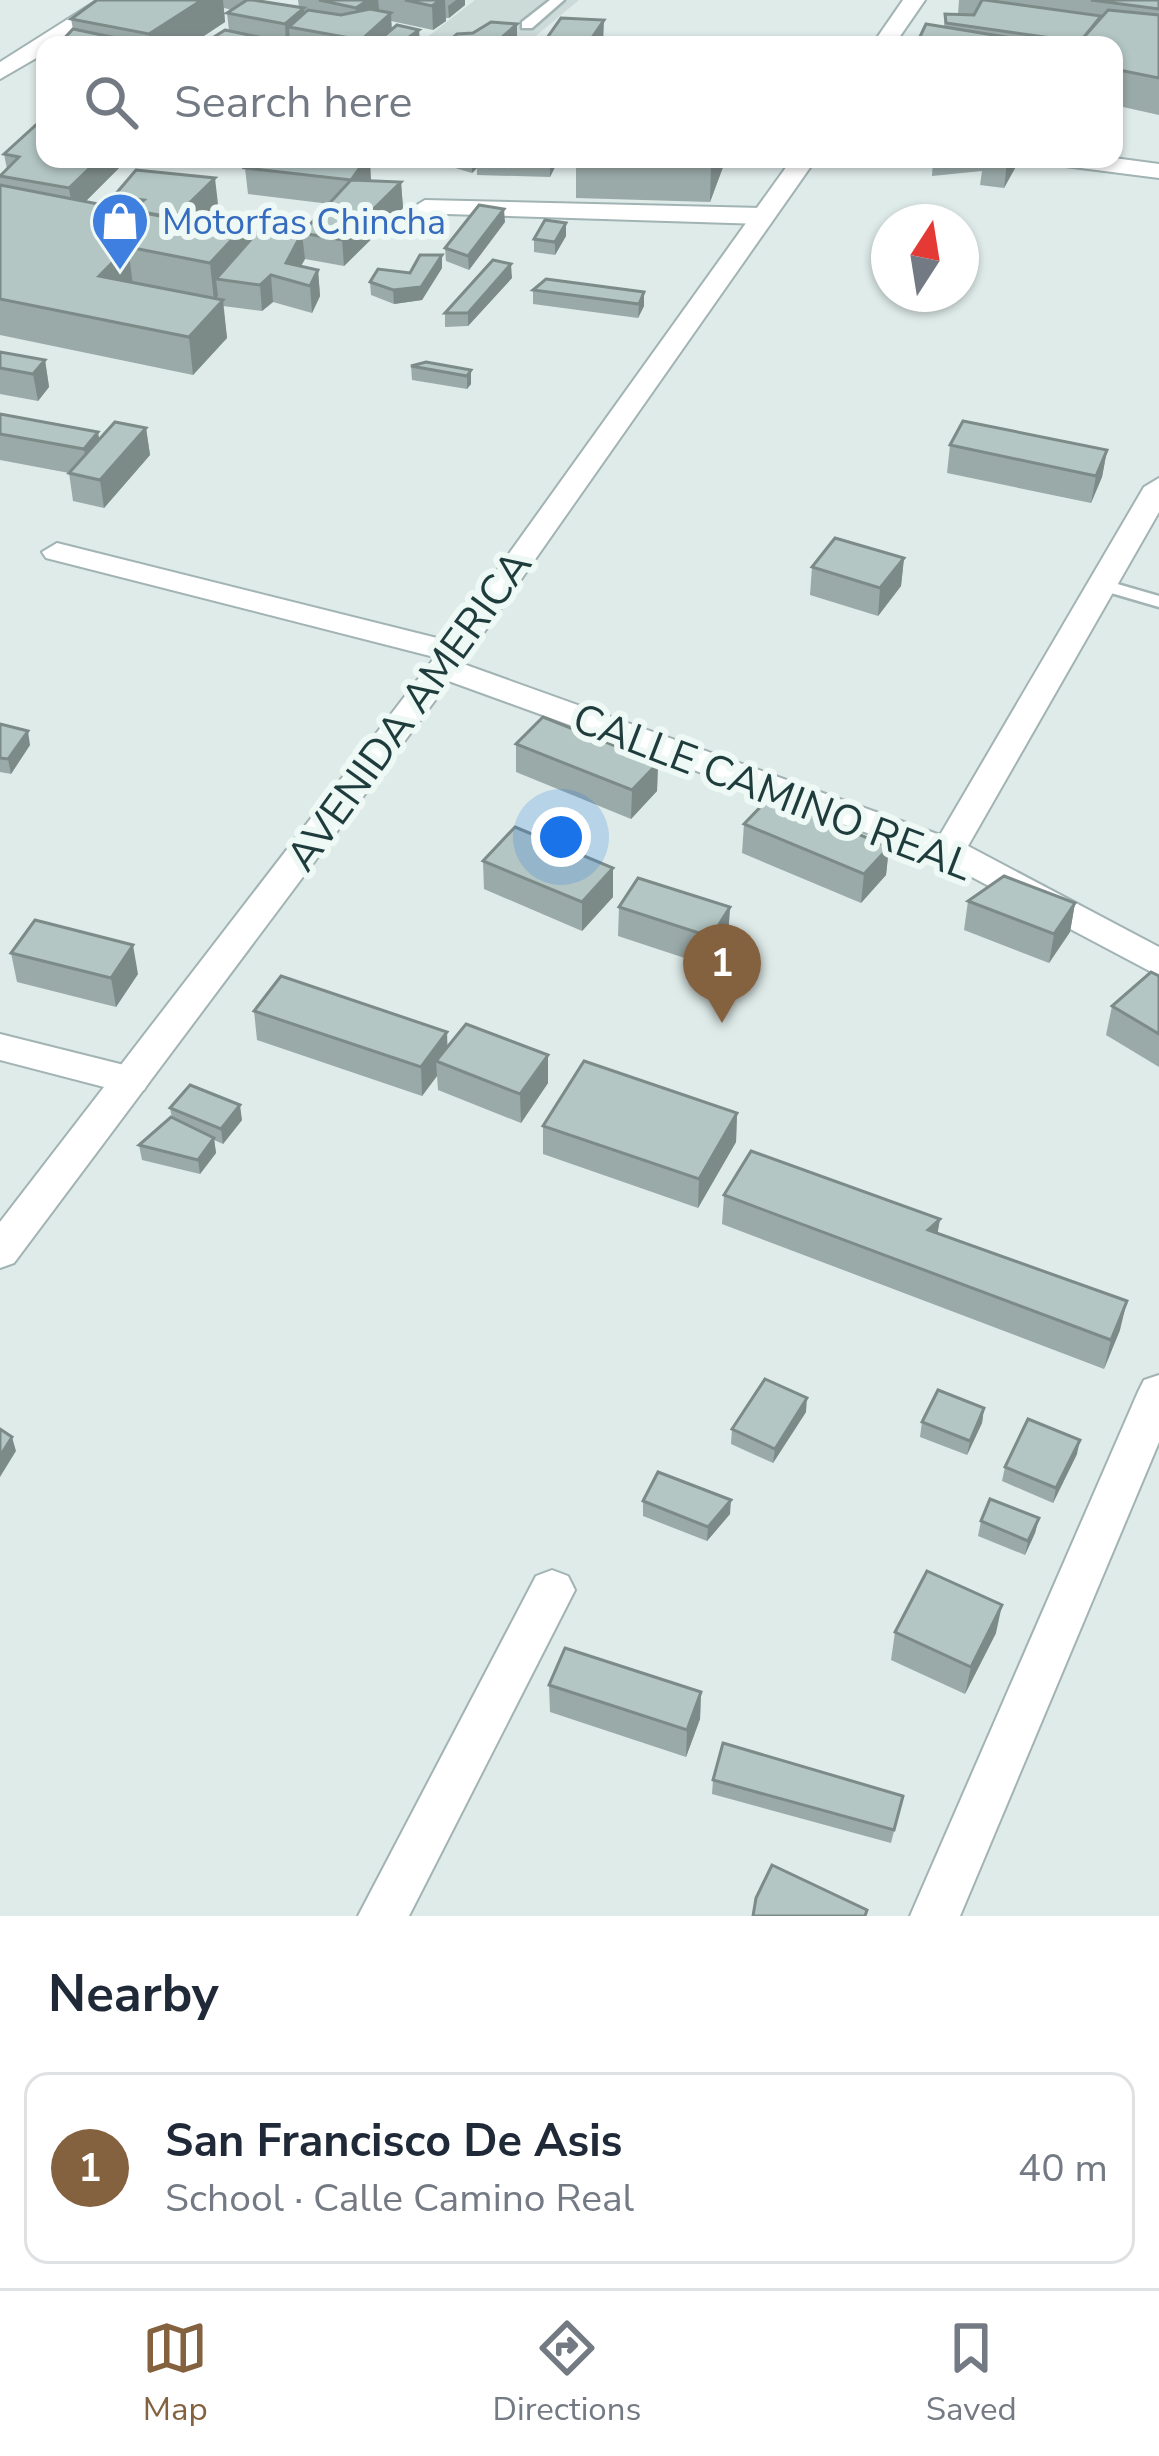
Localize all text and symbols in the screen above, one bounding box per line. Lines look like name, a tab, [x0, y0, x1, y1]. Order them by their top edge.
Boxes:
search box	[36, 36, 1123, 168]
icon: search	[78, 69, 144, 135]
text: Search here	[174, 72, 413, 133]
shop icon: Motorfas Chincha	[89, 190, 151, 272]
place label: Motorfas Chincha	[162, 198, 446, 247]
north arrow	[871, 204, 979, 312]
street label: AVENIDA AMERICA	[273, 539, 545, 883]
street label: CALLE CAMINO REAL	[565, 690, 980, 895]
your location	[531, 807, 591, 867]
pin: 1	[683, 924, 761, 1023]
text: Nearby	[48, 1959, 219, 2029]
text: San Francisco De Asis	[165, 2111, 623, 2172]
text: 1	[78, 2142, 102, 2195]
text: 40 m	[1018, 2142, 1108, 2195]
text: School · Calle Camino Real	[165, 2172, 634, 2225]
tab: Map	[142, 2315, 208, 2432]
tab: Directions	[493, 2315, 641, 2432]
tab: Saved	[926, 2315, 1017, 2432]

